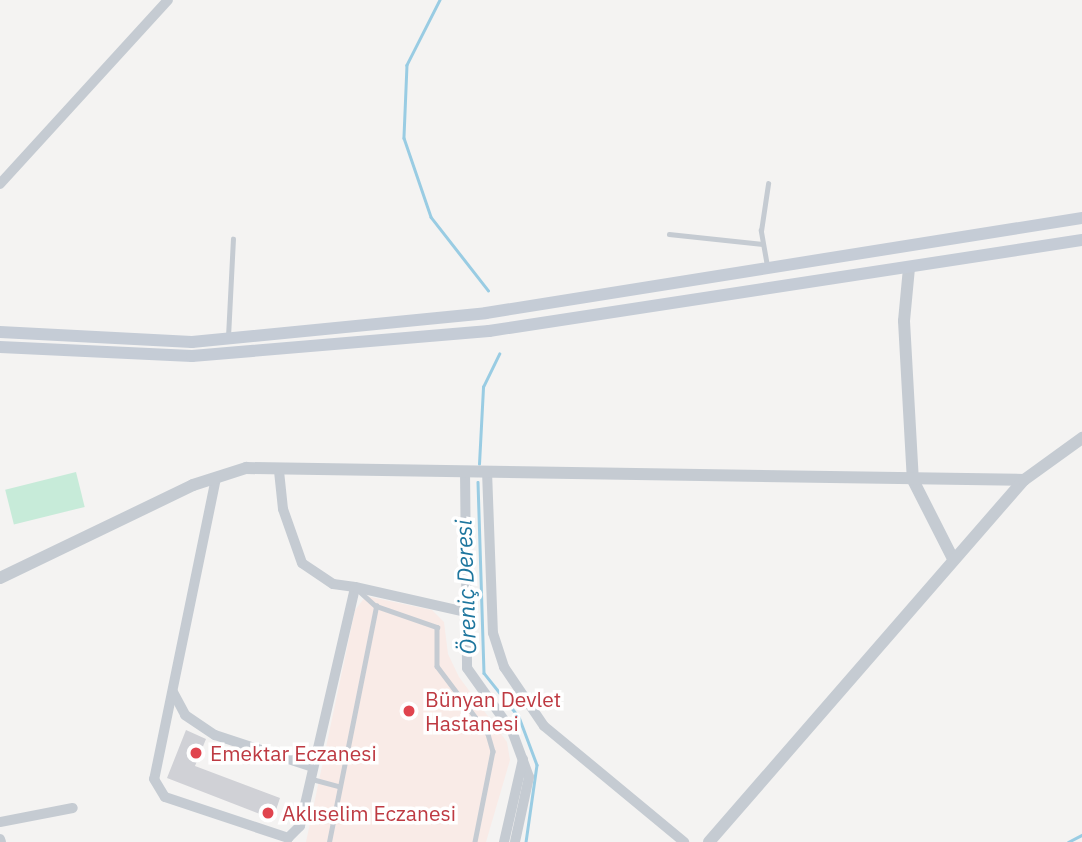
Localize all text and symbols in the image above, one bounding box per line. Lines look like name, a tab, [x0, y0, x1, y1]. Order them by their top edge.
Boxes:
water label: Öreniç Deresi	[449, 519, 481, 655]
place label: Bünyan Devlet Hastanesi	[425, 686, 561, 736]
marker: Bünyan Devlet Hastanesi	[399, 701, 419, 721]
place label: Emektar Eczanesi	[210, 740, 377, 766]
marker: Emektar Eczanesi	[188, 745, 204, 761]
place label: Aklıselim Eczanesi	[282, 800, 456, 826]
marker: Aklıselim Eczanesi	[260, 805, 276, 821]

